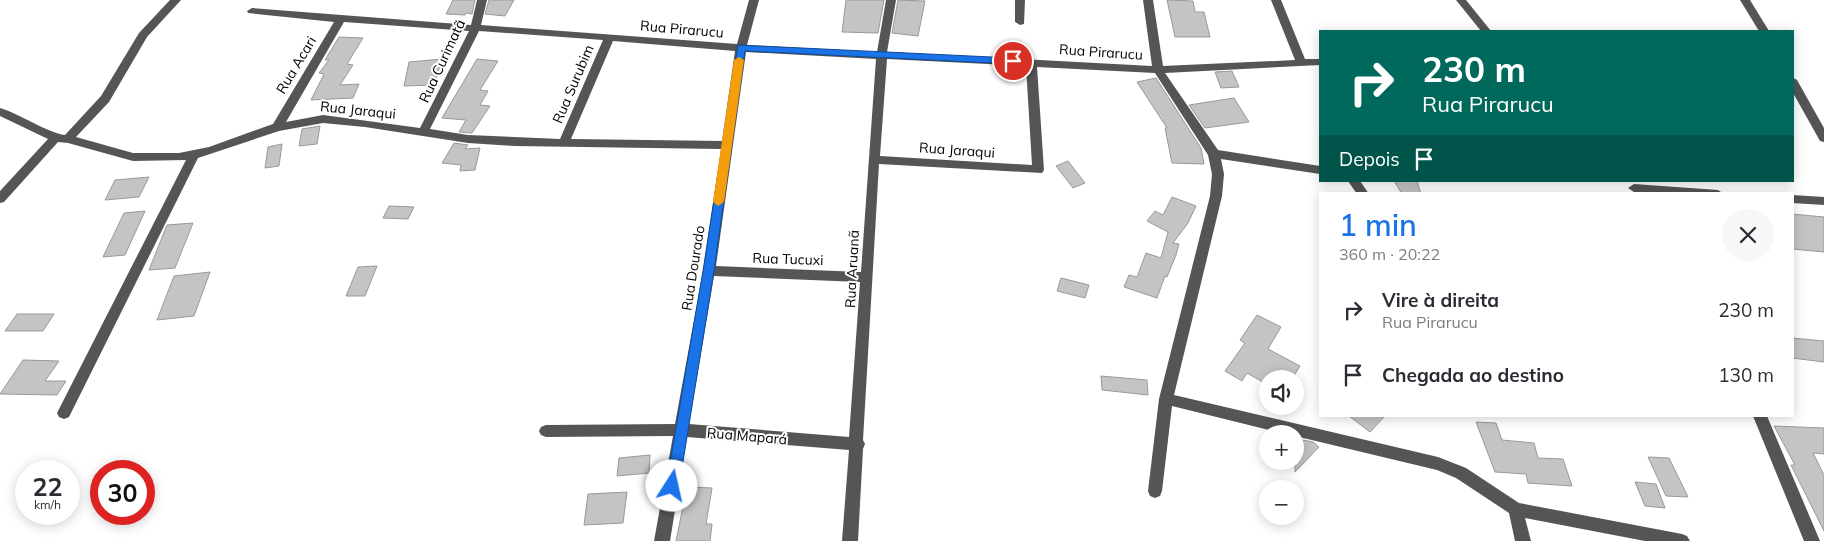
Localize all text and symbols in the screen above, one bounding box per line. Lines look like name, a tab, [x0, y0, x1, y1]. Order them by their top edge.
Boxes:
street label: Rua Pirarucu	[639, 16, 725, 42]
street label: Rua Curimatã	[415, 17, 469, 105]
street label: Rua Acari	[272, 33, 320, 97]
pin	[992, 40, 1034, 82]
street label: Rua Pirarucu	[1059, 40, 1143, 64]
street label: Rua Surubim	[548, 42, 598, 126]
icon: arrive	[999, 47, 1027, 75]
text: 230 m	[1422, 47, 1526, 91]
icon: right	[1339, 50, 1404, 115]
text: Rua Pirarucu	[1422, 90, 1554, 118]
street label: Rua Jaraqui	[319, 97, 397, 123]
street label: Rua Jaraqui	[918, 138, 996, 162]
icon: arrive	[1410, 145, 1438, 173]
text: Depois	[1339, 147, 1400, 171]
text: 1 min	[1339, 206, 1417, 244]
button: close	[1722, 209, 1774, 261]
street label: Rua Dourado	[677, 224, 709, 312]
street label: Rua Aruanã	[841, 229, 863, 309]
text: 360 m · 20:22	[1339, 244, 1440, 264]
street label: Rua Tucuxi	[752, 249, 824, 269]
text: Vire à direita	[1382, 288, 1499, 312]
icon: right	[1339, 296, 1367, 324]
text: 230 m	[1718, 298, 1774, 322]
text: Rua Pirarucu	[1382, 312, 1478, 332]
icon: arrive	[1339, 361, 1367, 389]
text: Chegada ao destino	[1382, 363, 1564, 387]
text: 130 m	[1718, 363, 1774, 387]
map controls	[1259, 370, 1304, 525]
button: sound	[1259, 370, 1304, 415]
street label: Rua Mapará	[706, 424, 788, 448]
button: +	[1259, 425, 1304, 470]
position arrow	[645, 459, 697, 511]
speed limit sign: 30	[90, 460, 155, 525]
text: 22	[32, 471, 63, 502]
button: −	[1259, 480, 1304, 525]
text: km/h	[34, 497, 61, 512]

